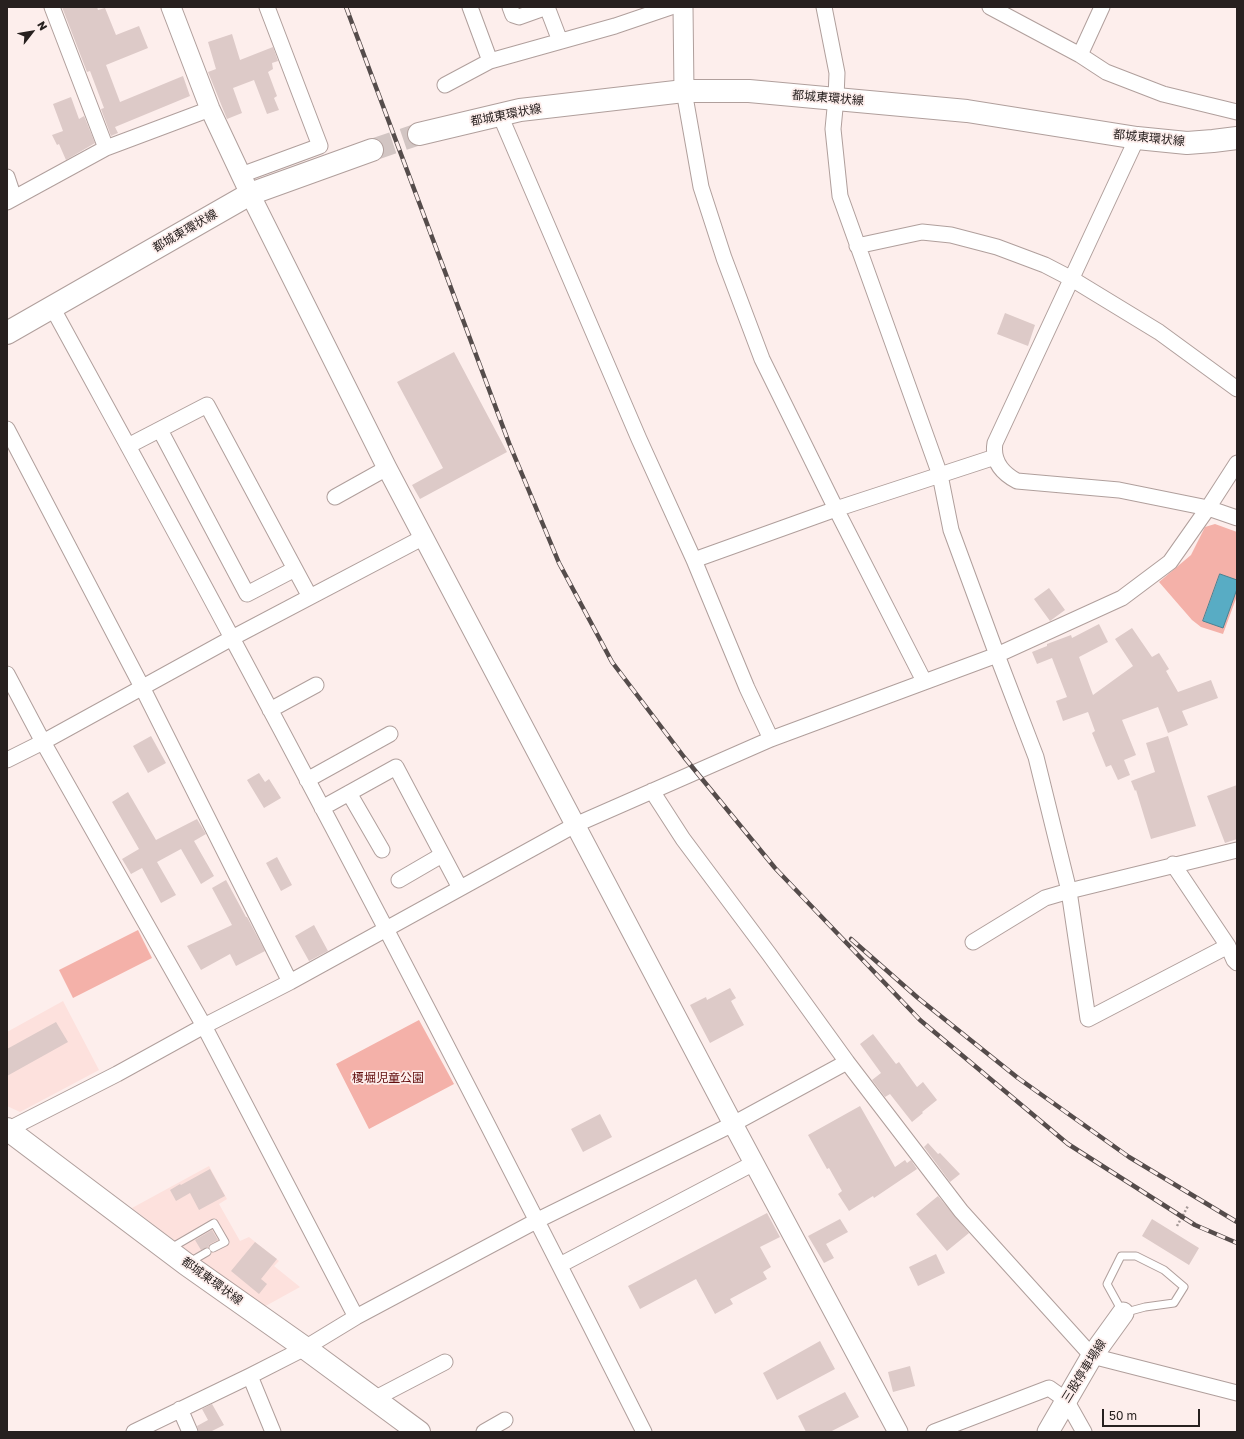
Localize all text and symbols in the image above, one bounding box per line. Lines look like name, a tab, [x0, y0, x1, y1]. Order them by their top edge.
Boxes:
north arrow	[12, 12, 52, 52]
text: N	[35, 19, 50, 32]
street label: 都城東環状線	[792, 88, 864, 108]
street label: 都城東環状線	[469, 101, 543, 129]
street label: 都城東環状線	[1112, 127, 1186, 149]
street label: 都城東環状線	[150, 207, 220, 255]
park label: 榎堀児童公園	[352, 1071, 424, 1085]
street label: 都城東環状線	[179, 1254, 245, 1308]
street label: 三股停車場線	[1059, 1337, 1109, 1405]
scale bar	[1104, 1401, 1202, 1427]
text: 50 m	[1109, 1408, 1137, 1423]

